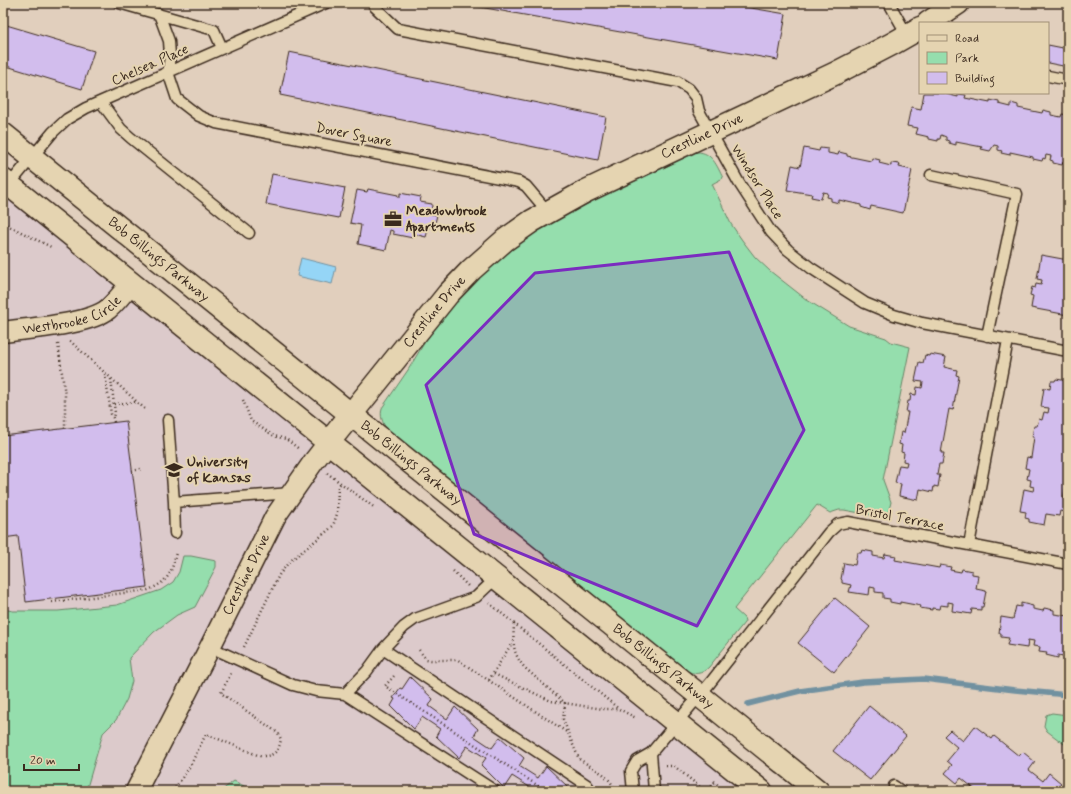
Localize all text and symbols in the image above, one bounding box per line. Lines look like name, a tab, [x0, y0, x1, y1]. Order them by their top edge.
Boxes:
legend	[919, 22, 1049, 94]
text: Road	[955, 31, 979, 47]
street label: Chelsea Place	[109, 40, 191, 90]
text: Park	[955, 51, 979, 67]
text: Building	[955, 71, 995, 88]
street label: Crestline Drive	[658, 109, 747, 163]
street label: Dover Square	[314, 119, 394, 151]
street label: Windsor Place	[727, 141, 787, 223]
place label: Meadowbrook Apartments	[406, 202, 487, 238]
office icon: Meadowbrook Apartments	[383, 209, 403, 229]
street label: Bob Billings Parkway	[104, 213, 213, 306]
street label: Crestline Drive	[399, 271, 470, 352]
street label: Westbrooke Circle	[22, 292, 126, 339]
street label: Bob Billings Parkway	[357, 417, 465, 509]
place label: University of Kansas	[187, 453, 252, 487]
school or university icon: University of Kansas	[164, 460, 184, 480]
street label: Bristol Terrace	[854, 501, 946, 535]
street label: Crestline Drive	[218, 530, 274, 618]
street label: Bob Billings Parkway	[609, 620, 718, 713]
scale bar	[24, 746, 79, 772]
text: 20 m	[30, 753, 56, 769]

